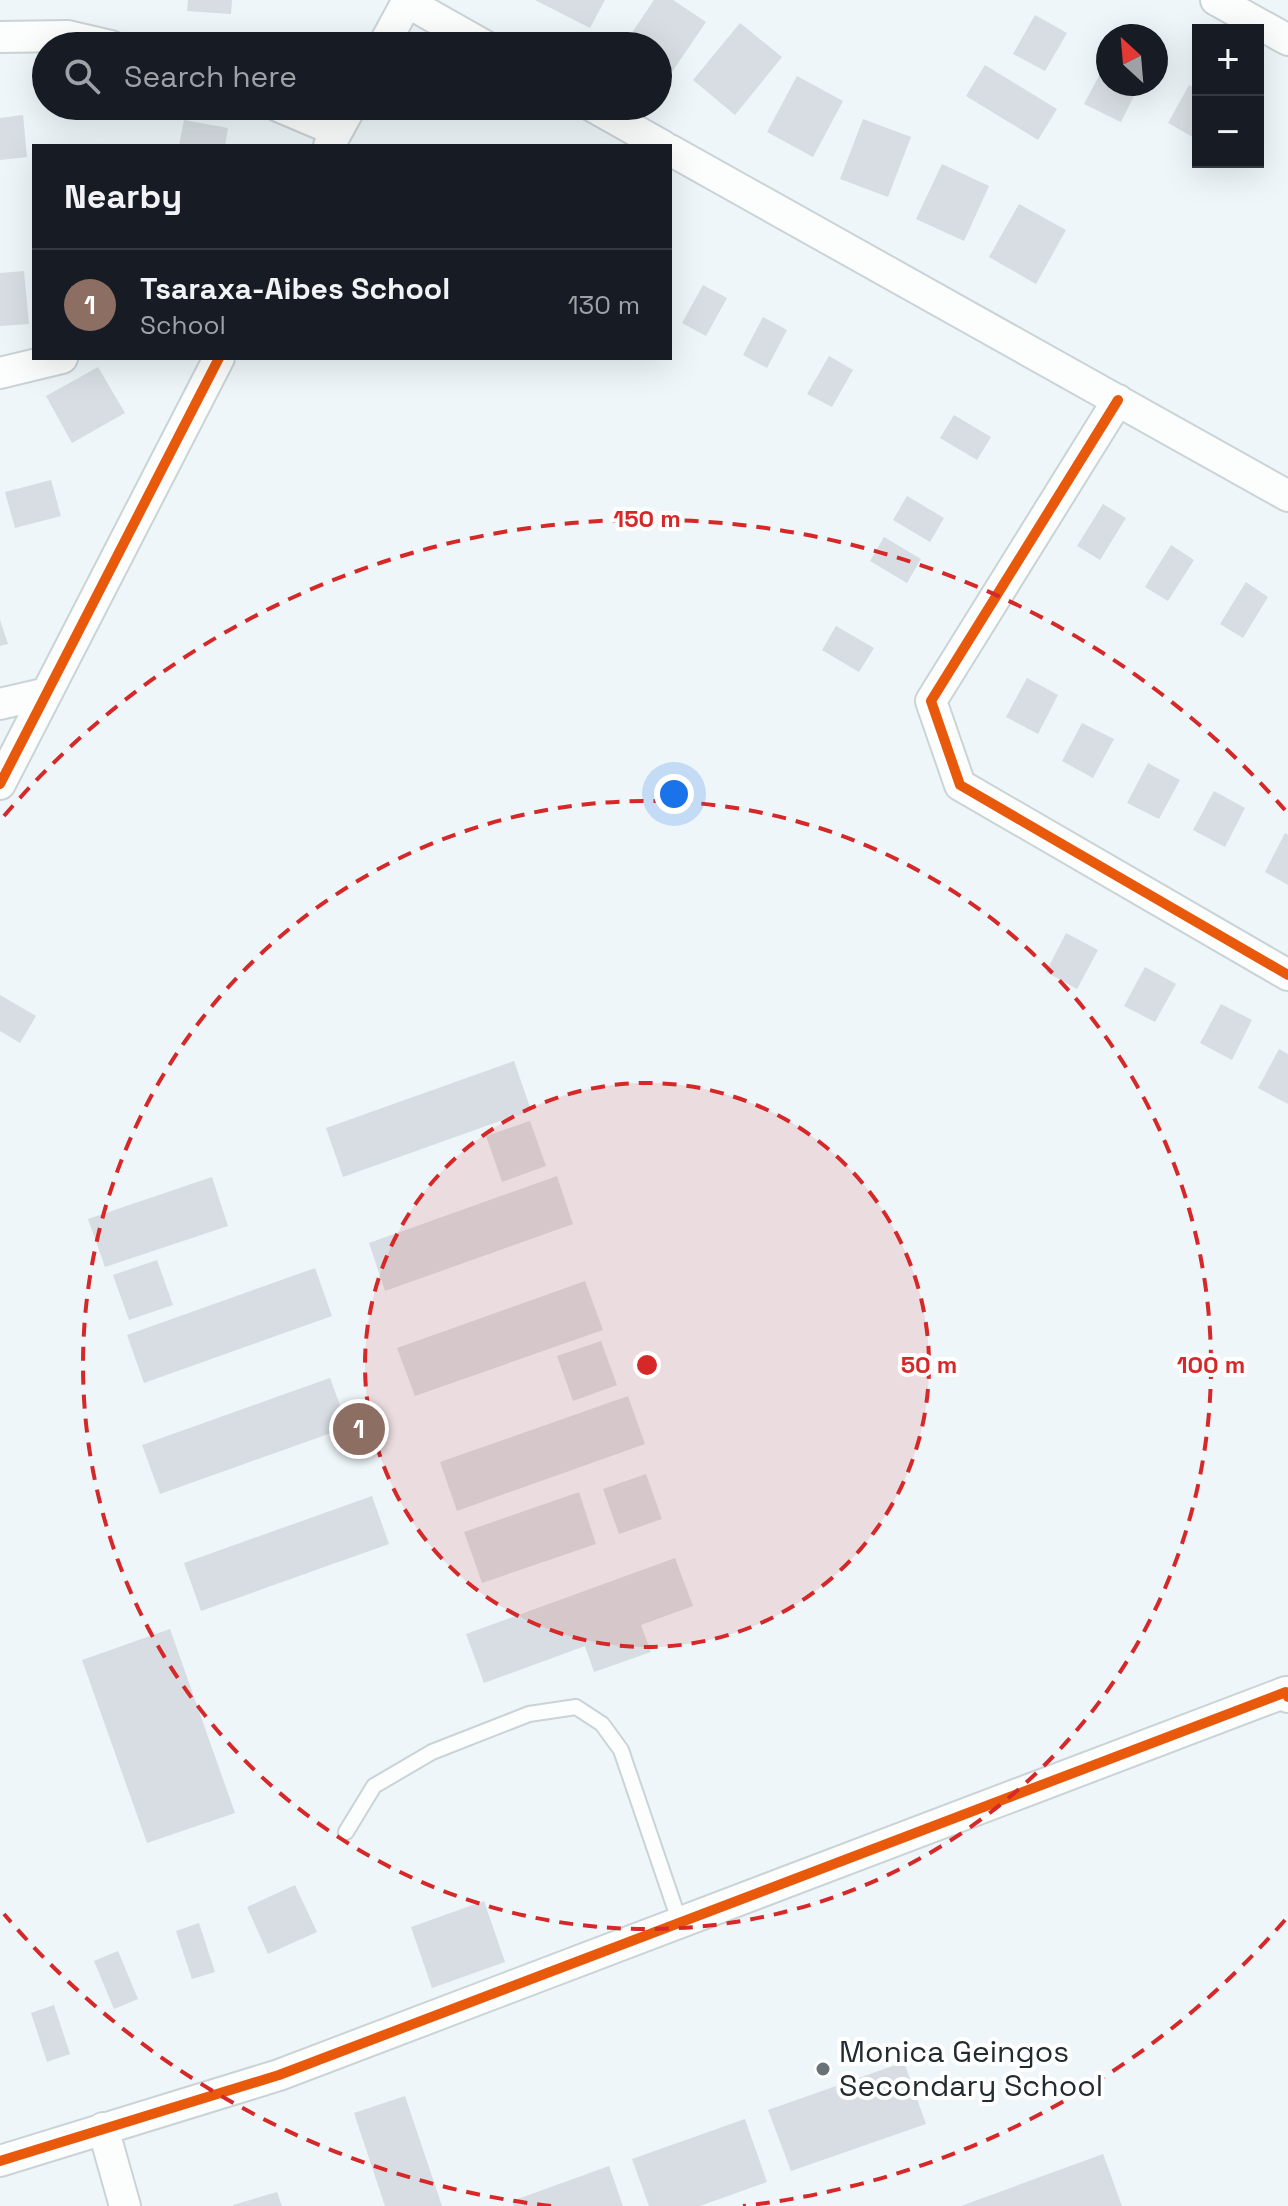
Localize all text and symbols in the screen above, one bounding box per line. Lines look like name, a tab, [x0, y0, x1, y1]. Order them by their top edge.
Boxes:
north arrow	[1096, 24, 1168, 96]
map controls	[1192, 24, 1264, 168]
button: +	[1192, 24, 1264, 96]
search box	[32, 32, 672, 120]
icon: search	[60, 54, 104, 98]
text: Search here	[124, 57, 297, 96]
button: −	[1192, 96, 1264, 168]
text: Nearby	[64, 175, 182, 218]
text: Tsaraxa-Aibes School	[140, 269, 450, 308]
text: 1	[84, 288, 96, 322]
text: 130 m	[568, 288, 640, 322]
text: School	[140, 308, 226, 342]
text: 150 m	[613, 503, 681, 534]
your location	[654, 774, 694, 814]
text: 50 m	[901, 1349, 957, 1380]
text: 100 m	[1177, 1349, 1245, 1380]
centre of rings	[633, 1351, 661, 1379]
pin: 1	[333, 1399, 385, 1459]
place label: Monica Geingos Secondary School	[839, 2032, 1103, 2105]
marker: Monica Geingos Secondary School	[814, 2060, 832, 2078]

